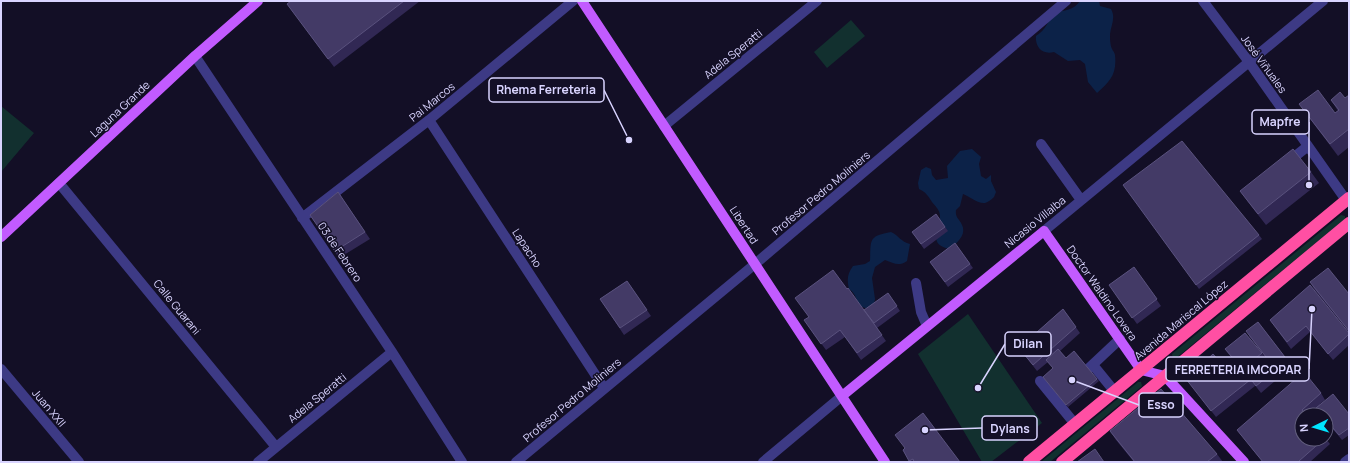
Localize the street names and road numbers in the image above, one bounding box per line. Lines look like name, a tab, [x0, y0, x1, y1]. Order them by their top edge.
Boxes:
street label: Adela Speratti	[700, 25, 765, 82]
street label: José Viñuales	[1238, 31, 1291, 96]
street label: Laguna Grande	[87, 77, 153, 140]
street label: Pai Marcos	[406, 78, 458, 125]
street label: Profesor Pedro Moliniers	[769, 147, 873, 238]
street label: Nicasio Villalba	[1001, 192, 1068, 251]
street label: Libertad	[727, 203, 762, 246]
street label: 03 de Febrero	[315, 219, 366, 285]
street label: Lapacho	[509, 225, 546, 270]
street label: Doctor Waldino Lovera	[1064, 242, 1141, 343]
street label: Calle Guarani	[150, 276, 204, 337]
street label: Avenida Mariscal López	[1131, 276, 1231, 363]
street label: Profesor Pedro Moliniers	[520, 354, 624, 445]
street label: Adela Speratti	[284, 369, 349, 426]
street label: Juan XXII	[29, 386, 70, 430]

